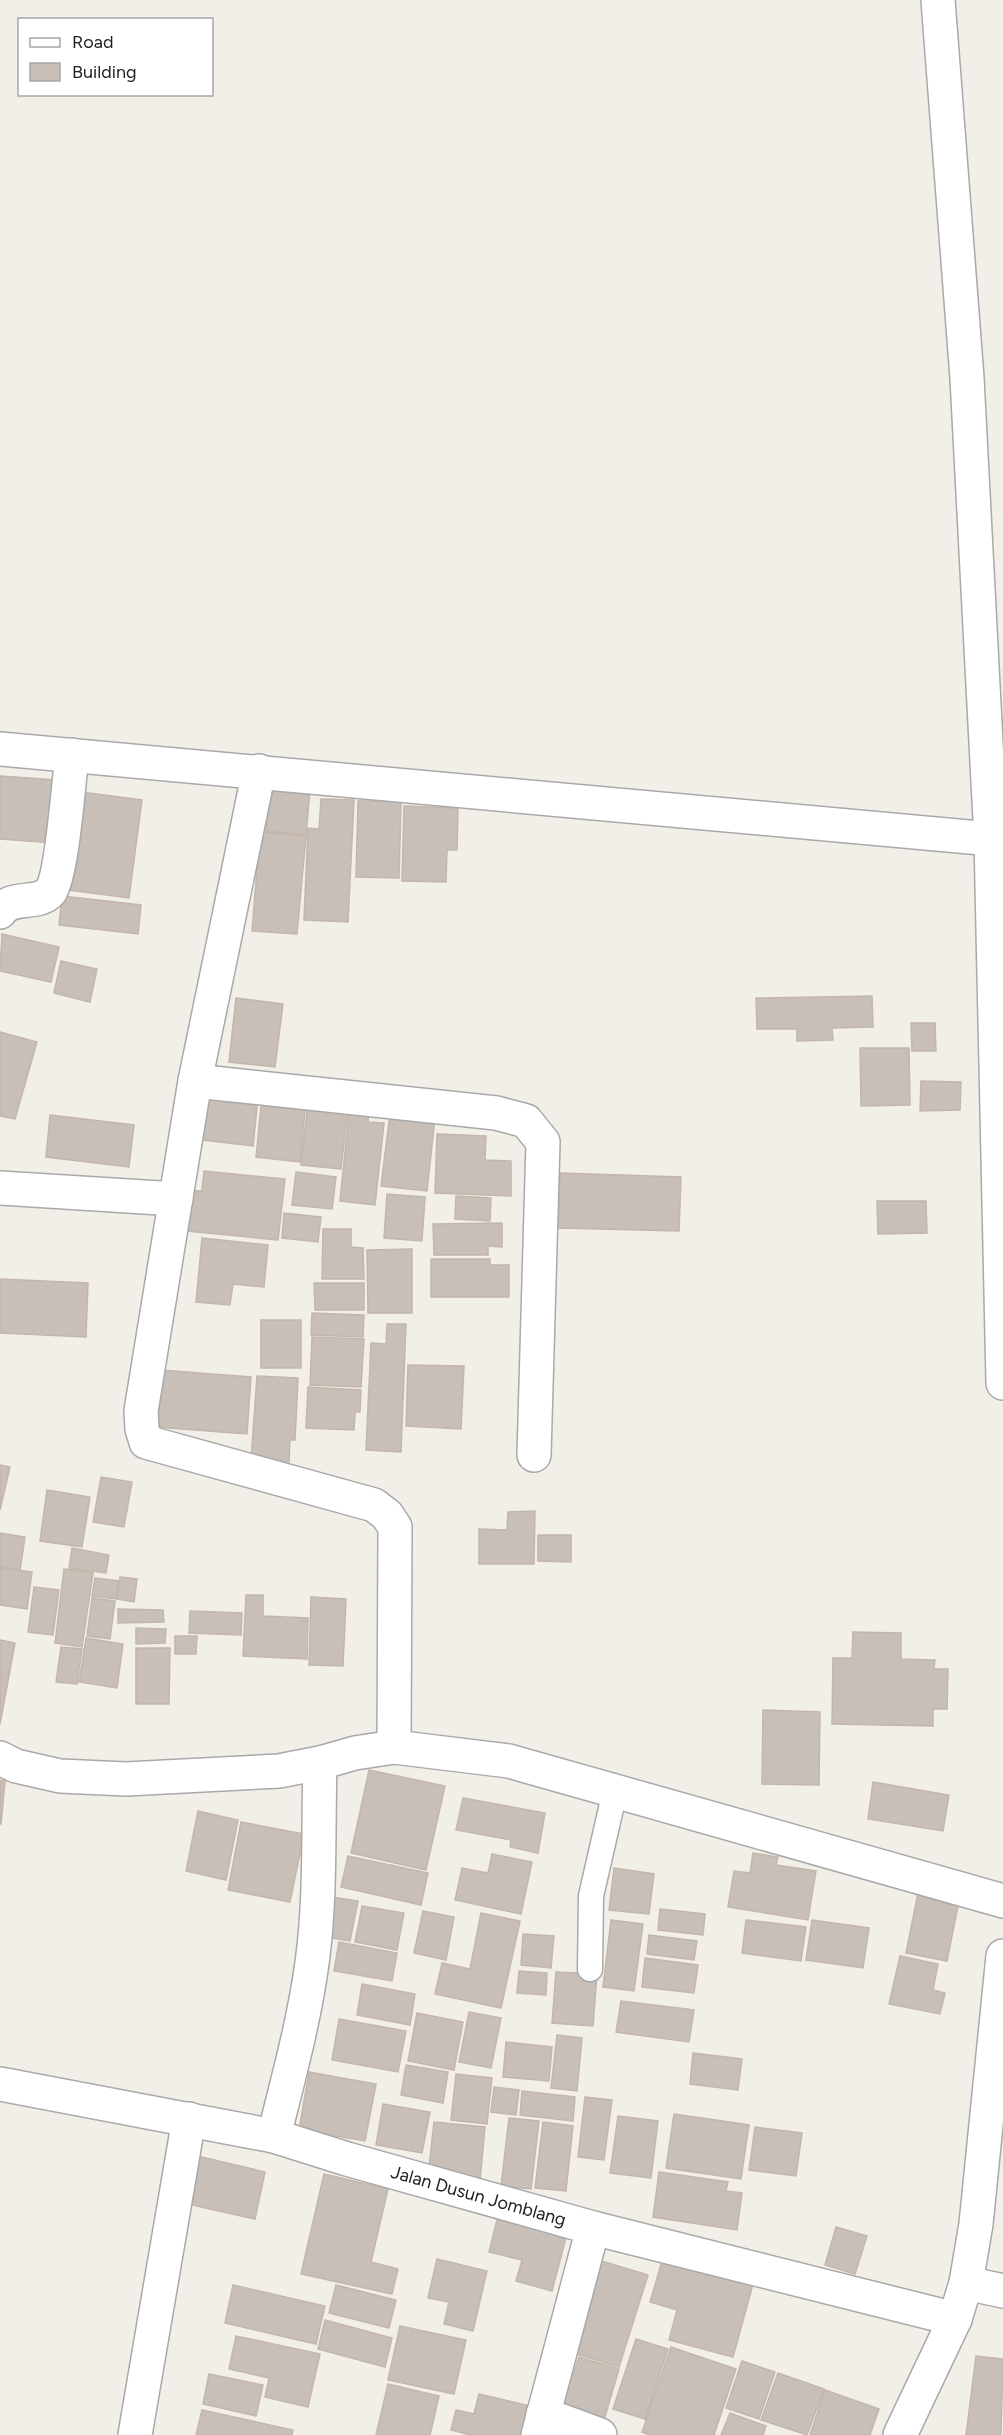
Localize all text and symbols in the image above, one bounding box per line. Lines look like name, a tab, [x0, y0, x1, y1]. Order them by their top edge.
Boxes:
legend	[18, 18, 213, 96]
text: Road	[72, 31, 113, 53]
text: Building	[72, 61, 137, 83]
street label: Jalan Dusun Jomblang	[388, 2161, 569, 2231]

